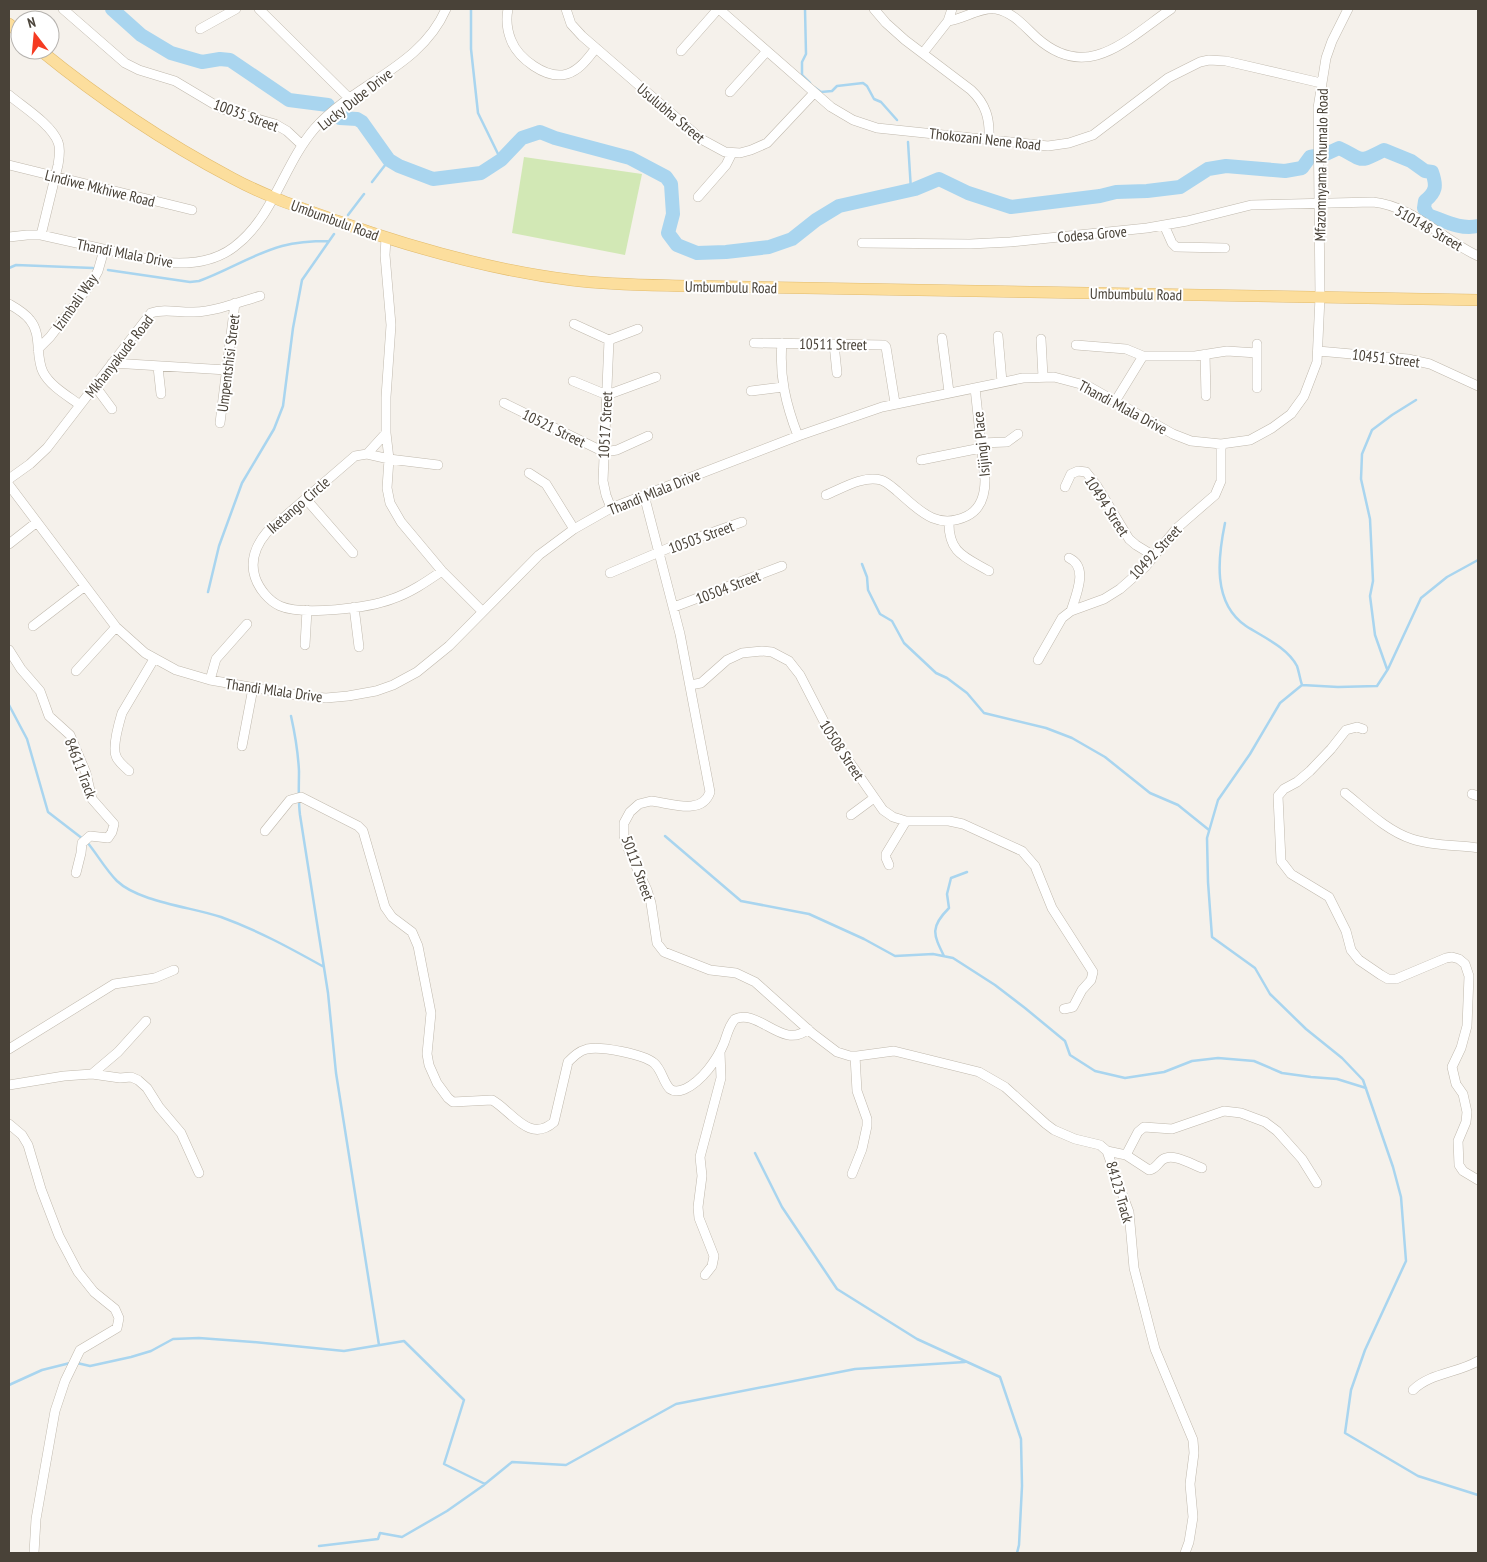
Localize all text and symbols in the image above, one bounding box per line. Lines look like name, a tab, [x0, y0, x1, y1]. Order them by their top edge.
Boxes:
north arrow	[10, 10, 60, 60]
text: N	[25, 13, 38, 32]
street label: Lucky Dube Drive	[314, 64, 396, 134]
street label: Usulubha Street	[633, 79, 709, 147]
street label: Mfazomnyama Khumalo Road	[1310, 88, 1332, 242]
street label: 10035 Street	[211, 94, 281, 136]
street label: Thokozani Nene Road	[928, 124, 1042, 154]
street label: Lindiwe Mkhiwe Road	[43, 165, 157, 211]
street label: Umbumbulu Road	[288, 195, 382, 245]
street label: 510148 Street	[1392, 201, 1466, 255]
street label: Codesa Grove	[1056, 221, 1128, 247]
street label: Thandi Mlala Drive	[75, 234, 175, 272]
street label: Izimbali Way	[48, 270, 102, 334]
street label: Umbumbulu Road	[685, 277, 777, 297]
street label: Umbumbulu Road	[1090, 284, 1182, 304]
street label: Mkhanyakude Road	[81, 311, 157, 401]
street label: Umpentshisi Street	[213, 313, 243, 413]
street label: 10511 Street	[799, 334, 867, 354]
street label: 10451 Street	[1351, 344, 1421, 372]
street label: Thandi Mlala Drive	[1075, 376, 1171, 438]
street label: 10517 Street	[594, 391, 616, 459]
street label: 10521 Street	[519, 405, 589, 451]
street label: Isijingi Place	[968, 411, 994, 477]
street label: Thandi Mlala Drive	[605, 465, 703, 519]
street label: Iketango Circle	[263, 472, 333, 538]
street label: 10494 Street	[1081, 472, 1133, 540]
street label: 10503 Street	[666, 516, 736, 558]
street label: 10492 Street	[1125, 521, 1185, 583]
street label: 10504 Street	[693, 566, 763, 608]
street label: Thandi Mlala Drive	[224, 674, 324, 706]
street label: 10508 Street	[816, 716, 868, 784]
street label: 84611 Track	[61, 735, 101, 801]
street label: 50117 Street	[618, 833, 658, 903]
street label: 84123 Track	[1102, 1159, 1138, 1225]

